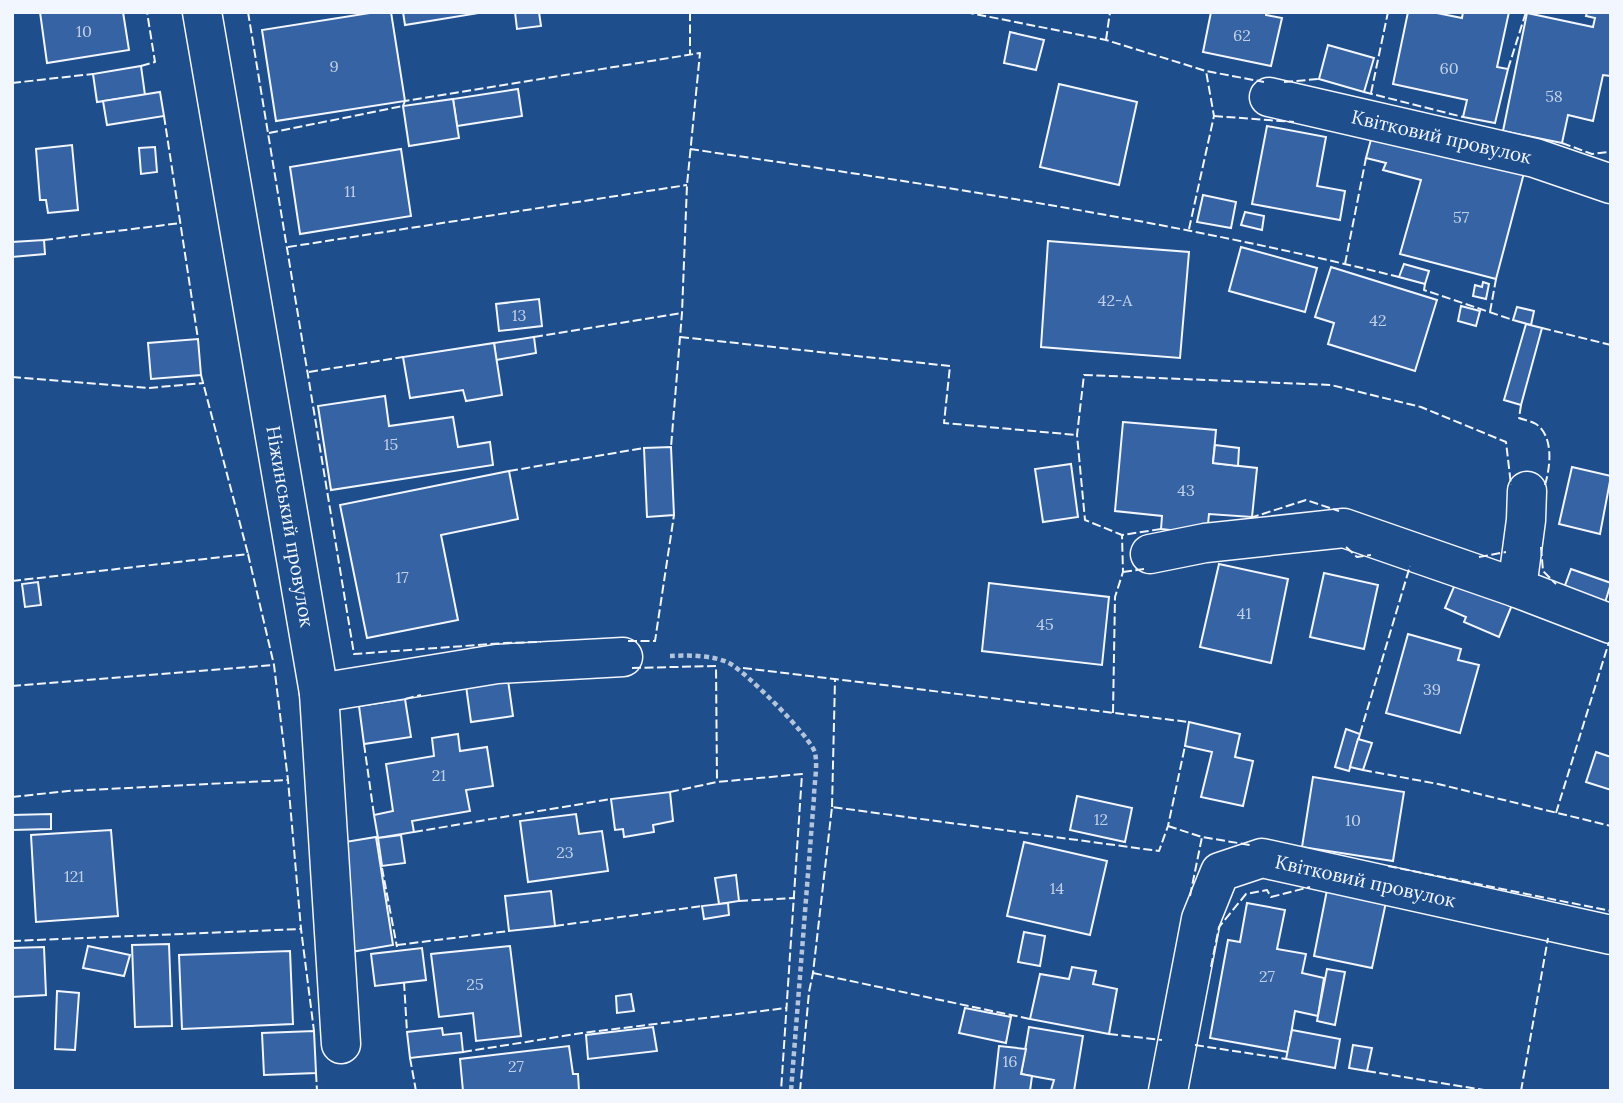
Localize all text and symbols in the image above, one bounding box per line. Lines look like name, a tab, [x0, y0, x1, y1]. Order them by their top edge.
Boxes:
house number: 10	[76, 21, 92, 41]
house number: 62	[1233, 25, 1251, 45]
house number: 9	[329, 56, 339, 76]
house number: 60	[1439, 58, 1459, 78]
house number: 58	[1545, 86, 1563, 106]
street label: Квітковий провулок	[1349, 104, 1535, 169]
house number: 11	[344, 181, 356, 201]
house number: 57	[1453, 207, 1470, 227]
house number: 42-А	[1098, 290, 1133, 310]
house number: 13	[512, 305, 526, 325]
house number: 42	[1369, 310, 1387, 330]
street label: Ніжинський провулок	[261, 424, 320, 630]
house number: 15	[384, 434, 398, 454]
house number: 43	[1177, 480, 1195, 500]
house number: 17	[395, 567, 409, 587]
house number: 41	[1237, 603, 1251, 623]
house number: 45	[1036, 614, 1054, 634]
house number: 39	[1423, 679, 1441, 699]
house number: 21	[432, 765, 446, 785]
house number: 12	[1094, 809, 1108, 829]
house number: 10	[1345, 810, 1361, 830]
house number: 23	[556, 842, 574, 862]
street label: Квітковий провулок	[1273, 849, 1459, 913]
house number: 121	[64, 866, 84, 886]
house number: 14	[1050, 878, 1065, 898]
house number: 27	[1259, 966, 1276, 986]
house number: 25	[466, 974, 484, 994]
house number: 16	[1002, 1051, 1018, 1071]
house number: 27	[508, 1056, 525, 1076]

